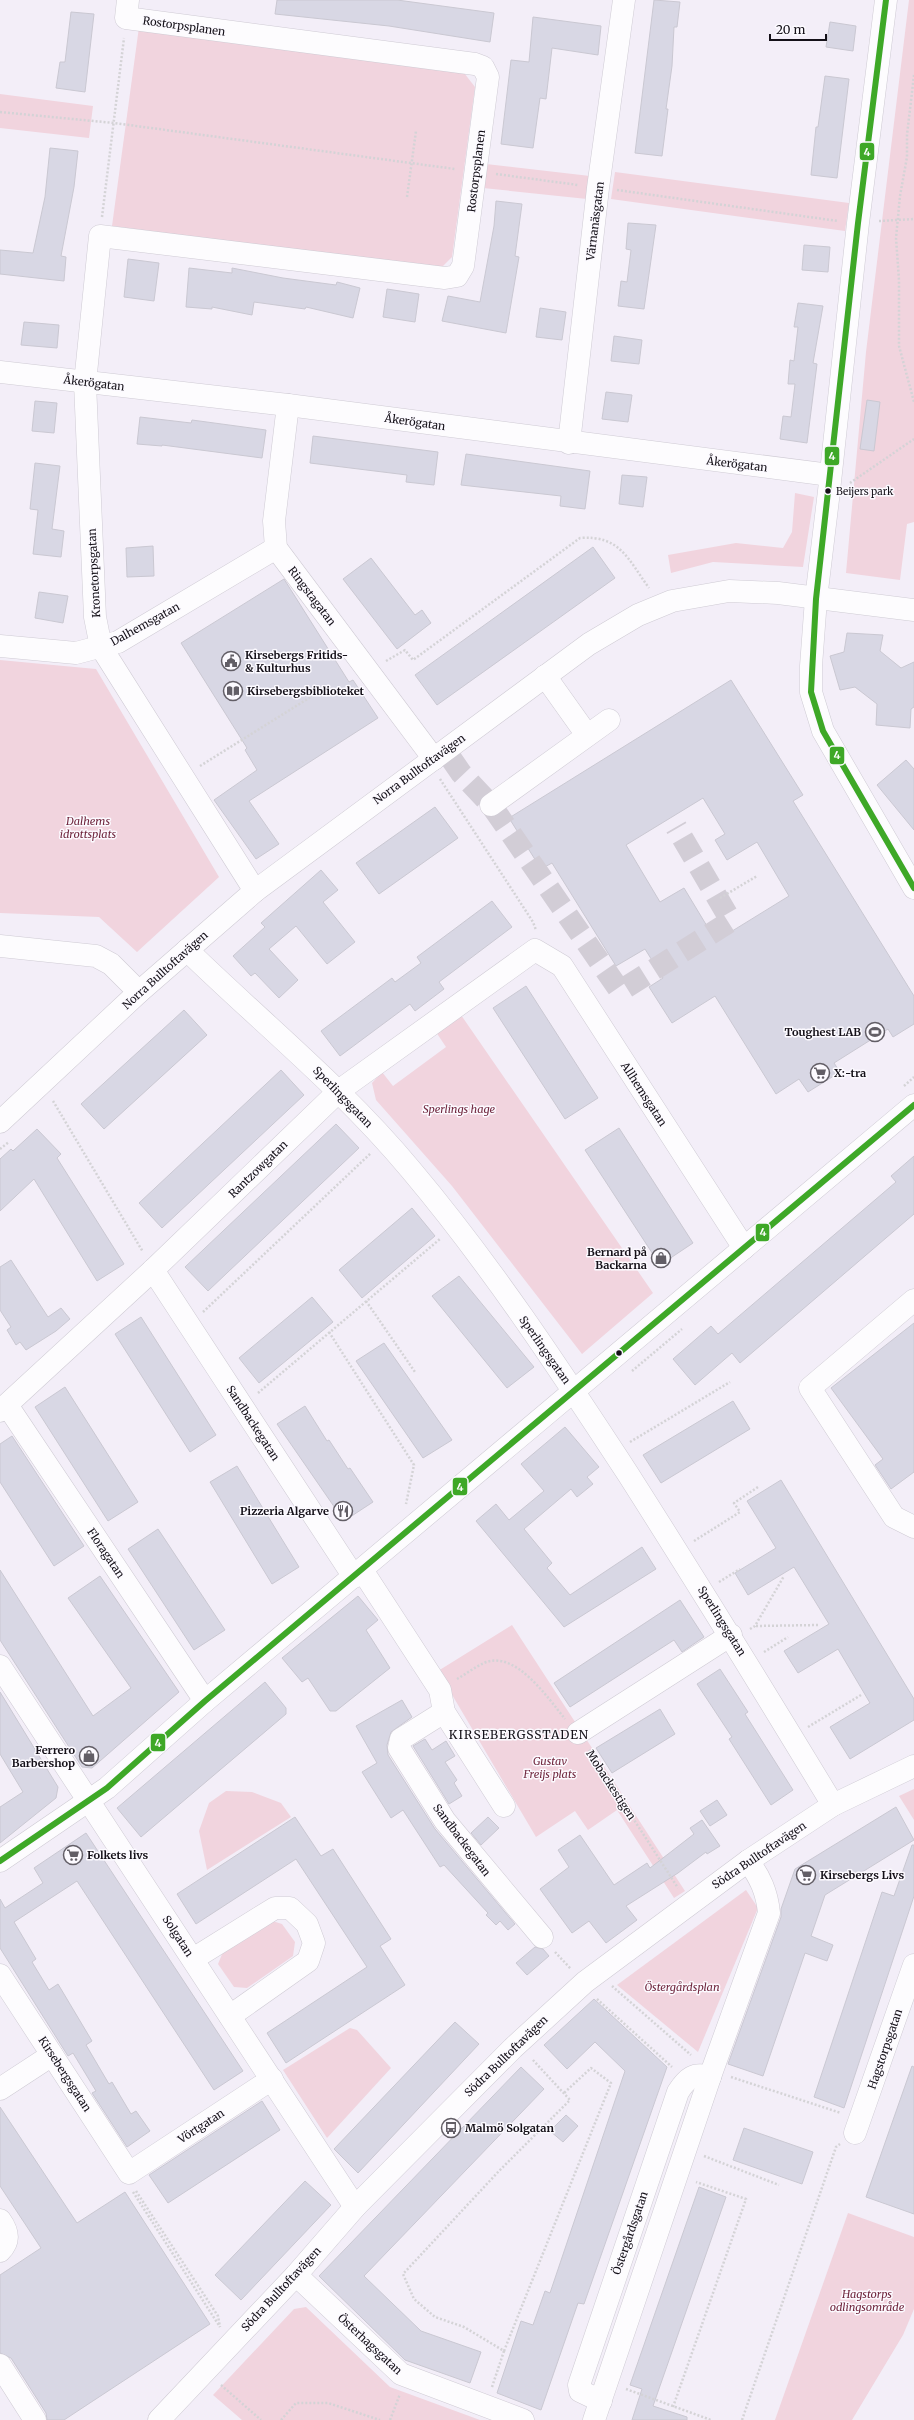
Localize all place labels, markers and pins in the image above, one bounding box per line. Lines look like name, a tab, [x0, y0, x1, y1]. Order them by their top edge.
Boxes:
place label: Beijers park	[836, 485, 894, 498]
marker: Beijers park	[823, 486, 833, 496]
place label: Kirsebergs Fritids- & Kulturhus	[245, 648, 348, 675]
public building icon: Kirsebergs Fritids- & Kulturhus	[220, 650, 242, 672]
library icon: Kirsebergsbiblioteket	[222, 680, 244, 702]
place label: Kirsebergsbiblioteket	[247, 684, 365, 698]
sports icon: Toughest LAB	[864, 1021, 886, 1043]
place label: Toughest LAB	[784, 1025, 861, 1039]
supermarket icon: X:-tra	[809, 1062, 831, 1084]
place label: X:-tra	[834, 1066, 866, 1080]
place label: Bernard på Backarna	[587, 1245, 647, 1272]
shop icon: Bernard på Backarna	[650, 1247, 672, 1269]
unlabelled marker	[614, 1348, 624, 1358]
restaurant icon: Pizzeria Algarve	[332, 1500, 354, 1522]
place label: Pizzeria Algarve	[240, 1504, 329, 1518]
place label: Ferrero Barbershop	[12, 1743, 75, 1770]
shop icon: Ferrero Barbershop	[78, 1745, 100, 1767]
supermarket icon: Folkets livs	[62, 1844, 84, 1866]
place label: Folkets livs	[87, 1848, 149, 1862]
supermarket icon: Kirsebergs Livs	[795, 1864, 817, 1886]
place label: Kirsebergs Livs	[820, 1868, 904, 1882]
bus stop icon: Malmö Solgatan	[440, 2117, 462, 2139]
place label: Malmö Solgatan	[465, 2121, 554, 2135]

